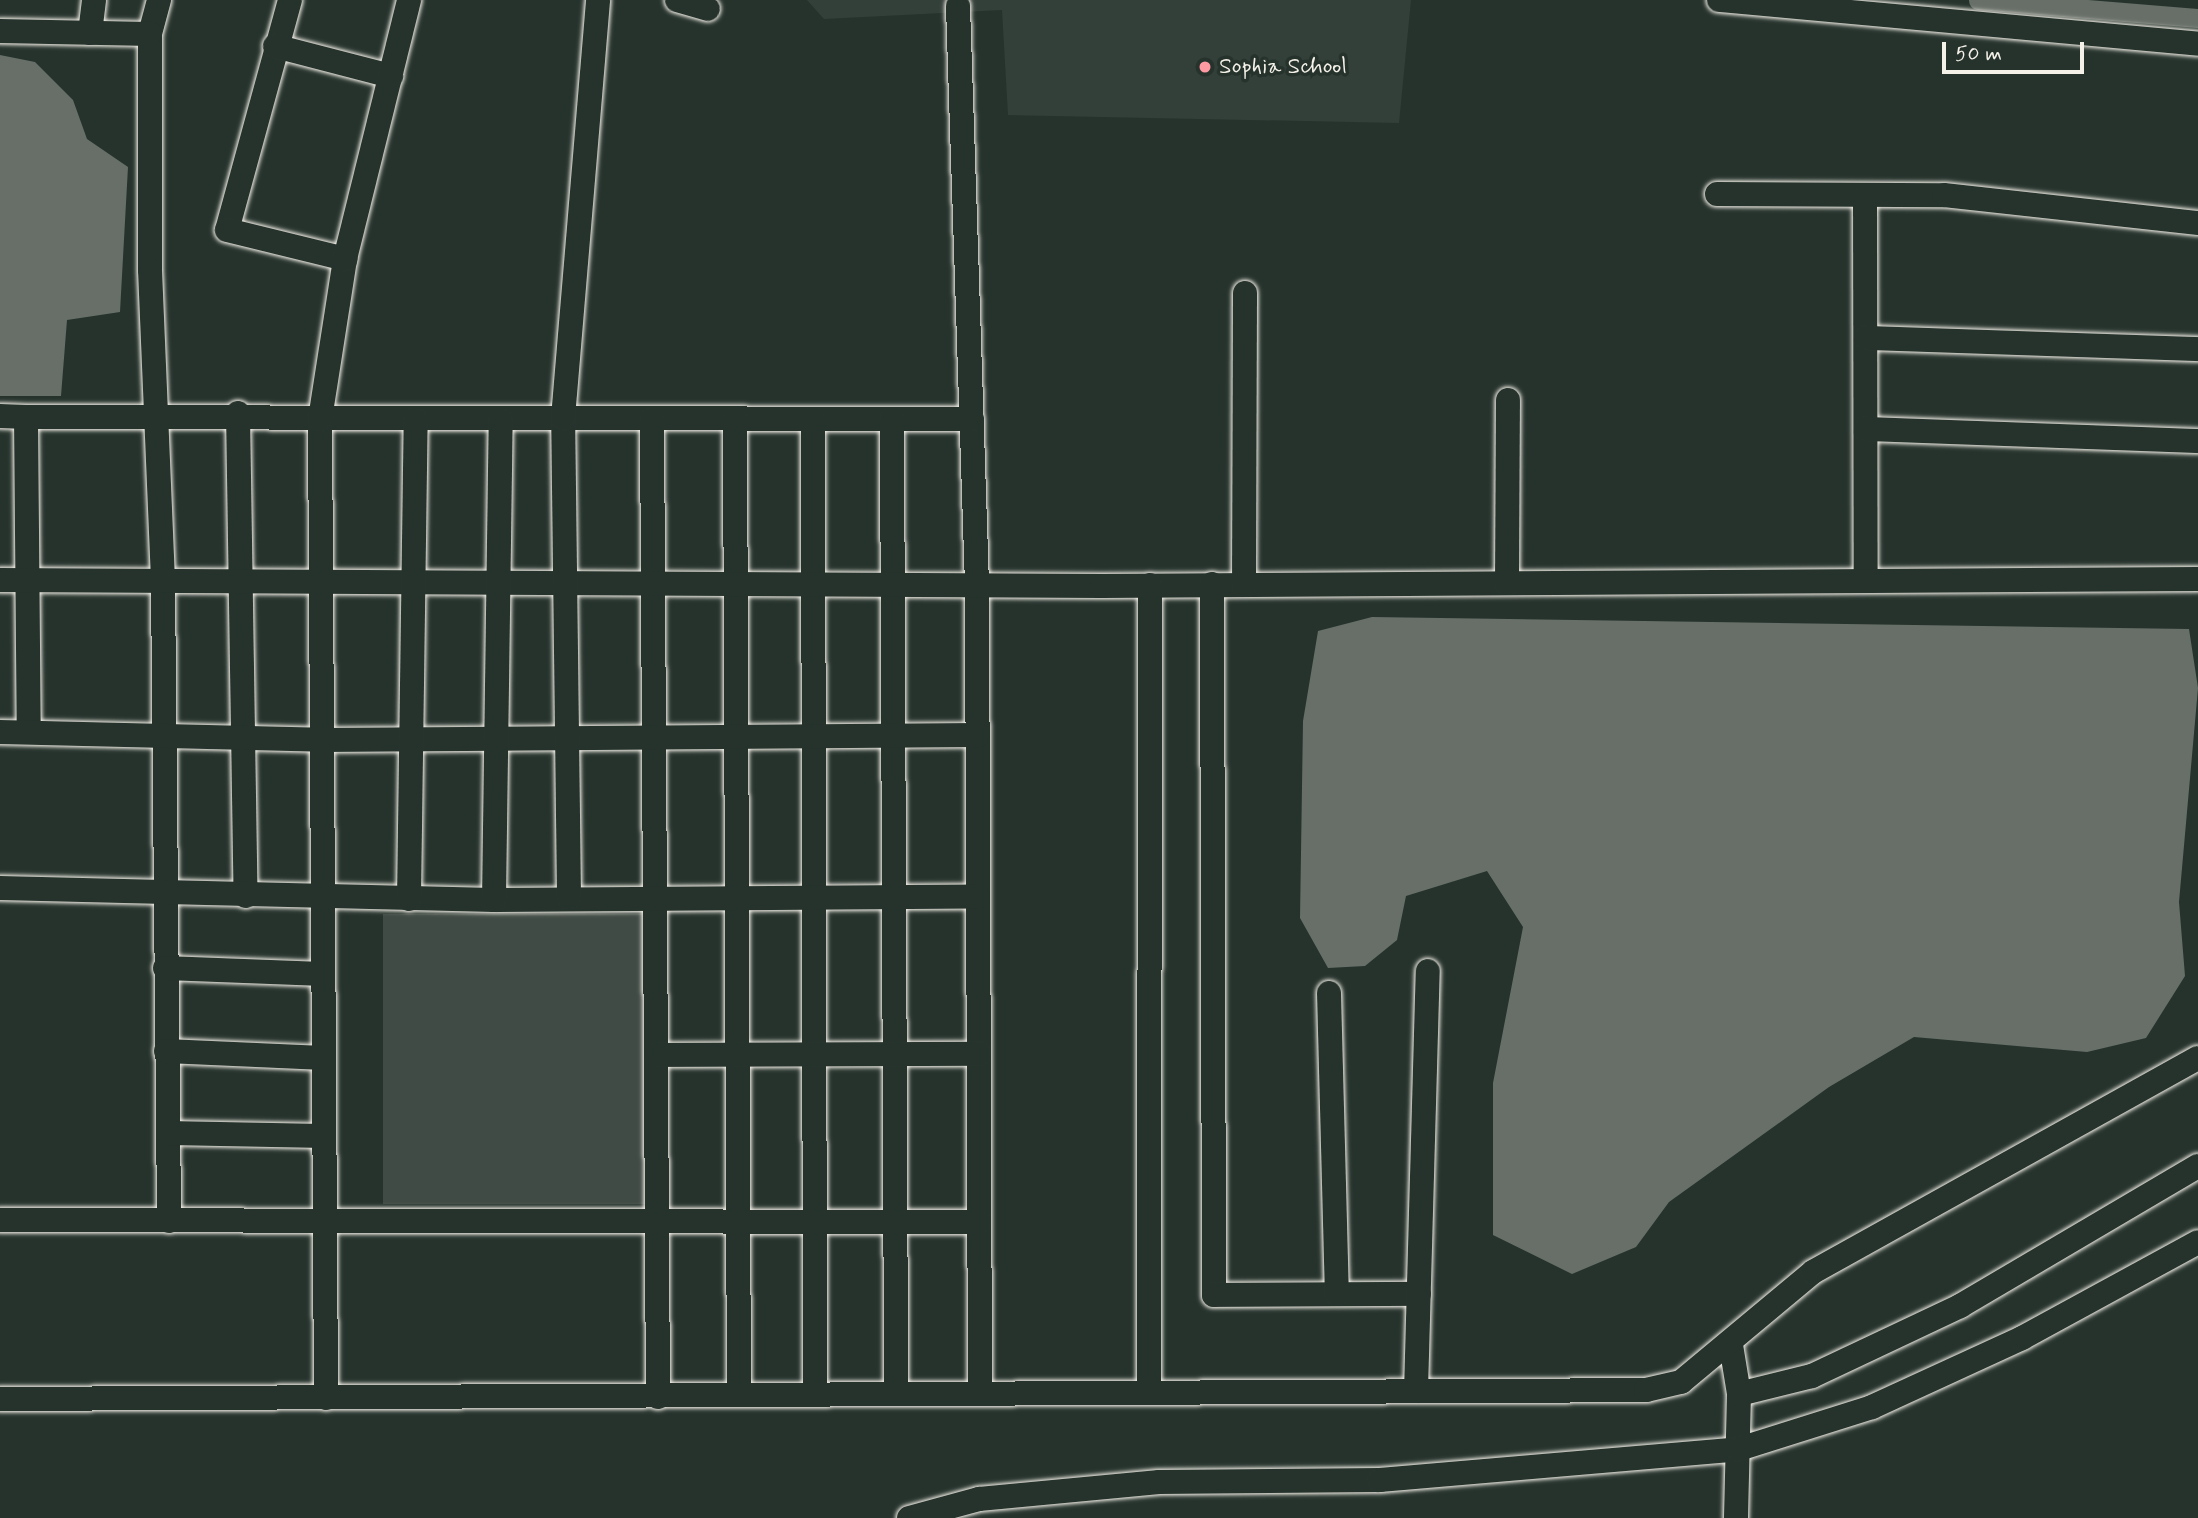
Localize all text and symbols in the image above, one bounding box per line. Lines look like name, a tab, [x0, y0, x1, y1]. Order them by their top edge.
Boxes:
scale bar	[1946, 28, 2088, 72]
text: 50 m	[1955, 40, 2002, 68]
place label: Sophia School	[1219, 53, 1347, 81]
marker: Sophia School	[1197, 59, 1213, 75]

